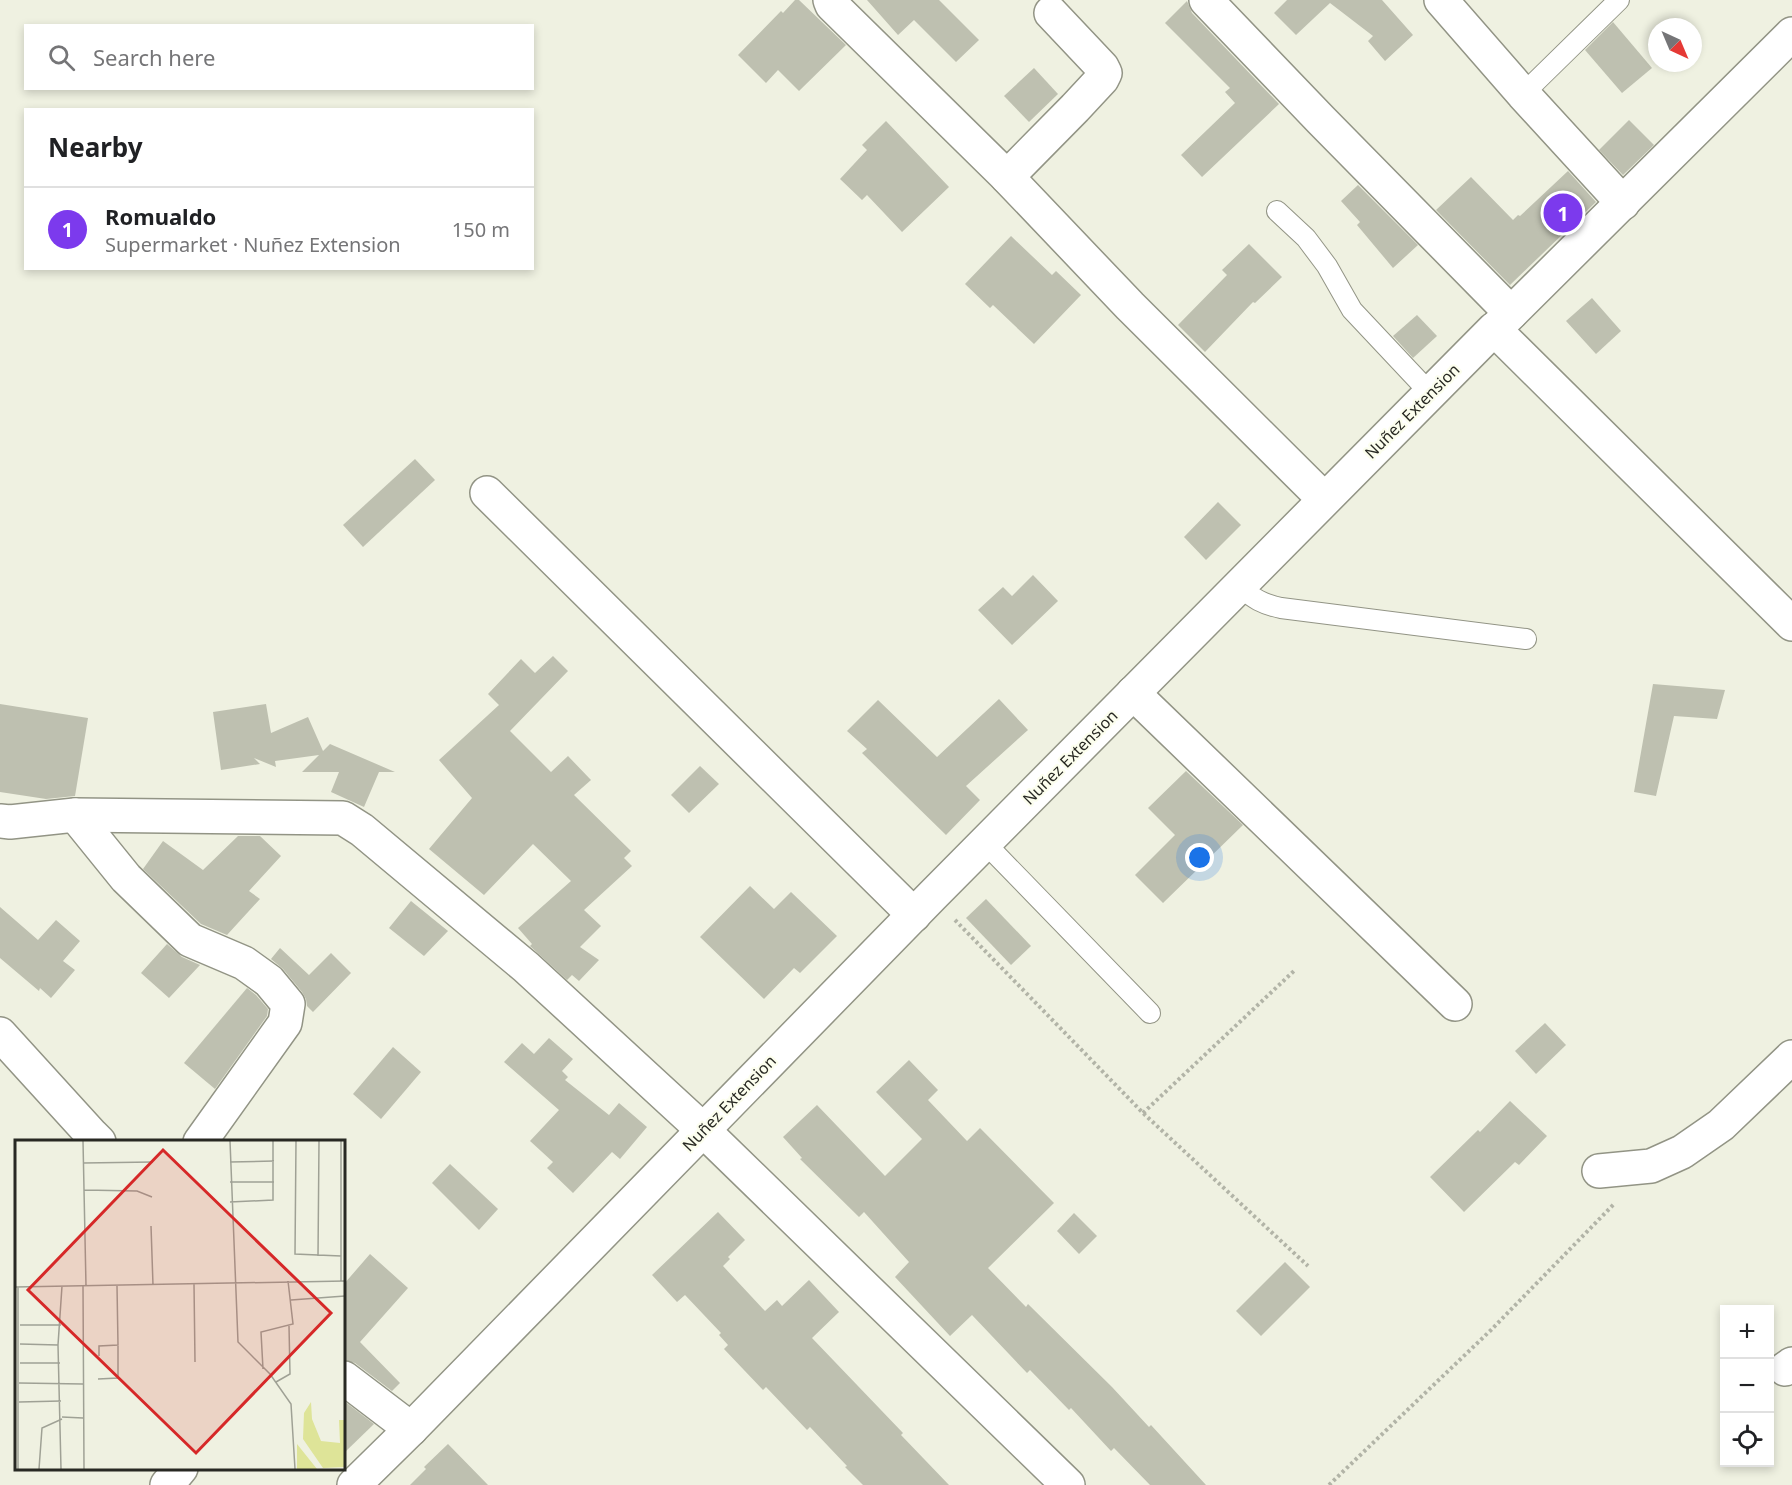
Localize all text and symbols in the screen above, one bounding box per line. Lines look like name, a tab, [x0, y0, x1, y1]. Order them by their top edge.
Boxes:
north arrow	[1648, 18, 1702, 72]
search box	[24, 24, 534, 90]
icon: search	[45, 41, 78, 74]
text: Search here	[93, 42, 215, 72]
text: Nearby	[48, 129, 143, 165]
pin: 1	[1544, 190, 1582, 236]
text: Romualdo	[105, 201, 216, 231]
text: 1	[62, 216, 73, 243]
text: 150 m	[452, 216, 510, 243]
text: Supermarket · Nuñez Extension	[105, 231, 401, 258]
street label: Nuñez Extension	[1360, 359, 1464, 463]
street label: Nuñez Extension	[1018, 705, 1122, 809]
your location	[1185, 843, 1214, 872]
street label: Nuñez Extension	[677, 1050, 781, 1156]
inset map	[15, 1140, 345, 1470]
map controls	[1720, 1305, 1774, 1467]
button: +	[1720, 1305, 1774, 1359]
button: −	[1720, 1359, 1774, 1413]
button: locate	[1720, 1413, 1774, 1467]

